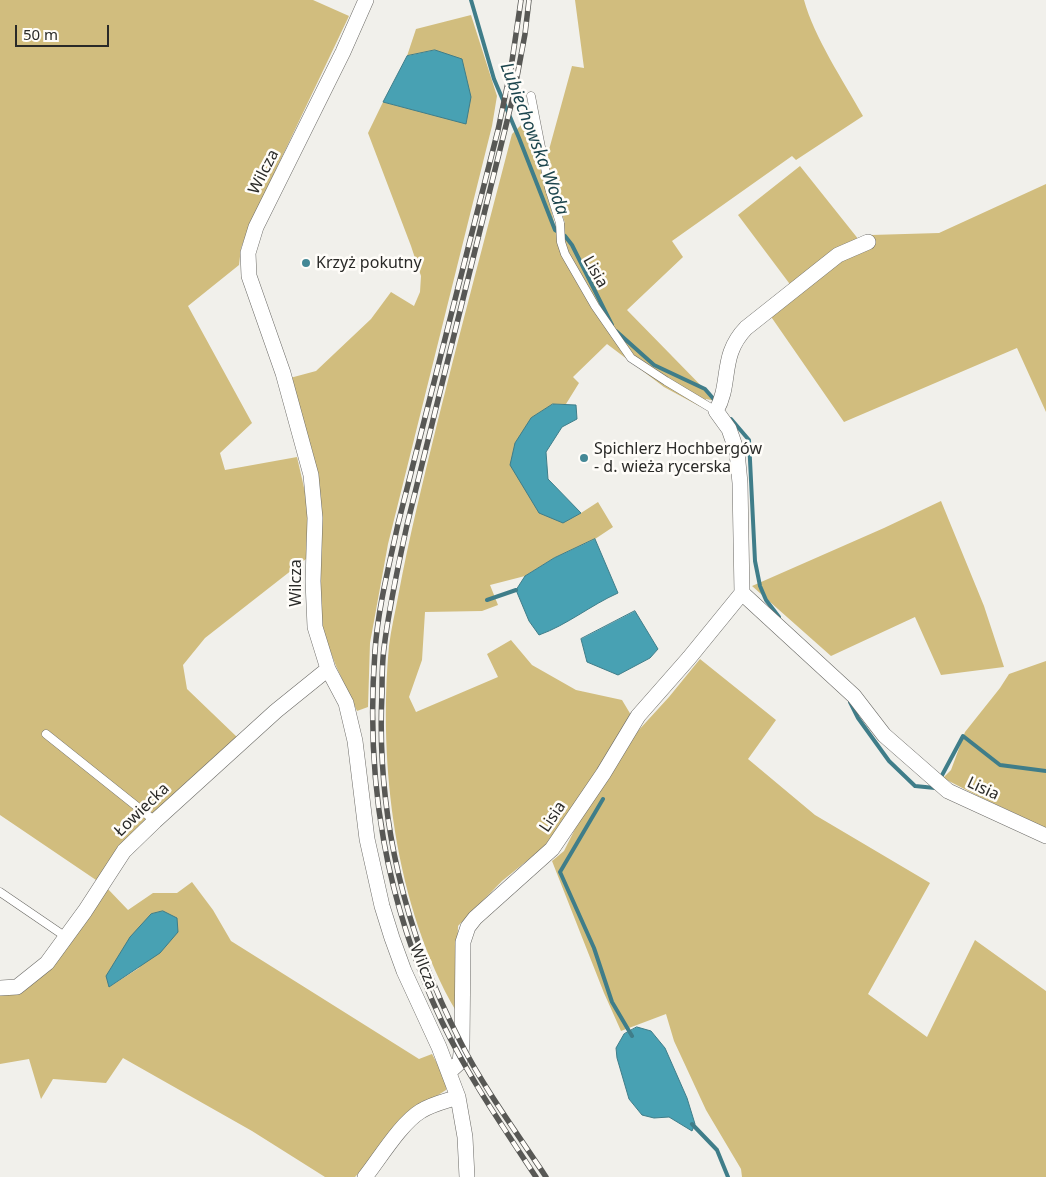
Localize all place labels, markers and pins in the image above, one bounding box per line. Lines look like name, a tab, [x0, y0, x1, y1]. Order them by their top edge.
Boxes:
place label: Krzyż pokutny	[316, 253, 422, 273]
marker: Krzyż pokutny	[300, 257, 312, 269]
place label: Spichlerz Hochbergów - d. wieża rycerska	[594, 439, 762, 477]
marker: Spichlerz Hochbergów - d. wieża rycerska	[578, 452, 590, 464]

